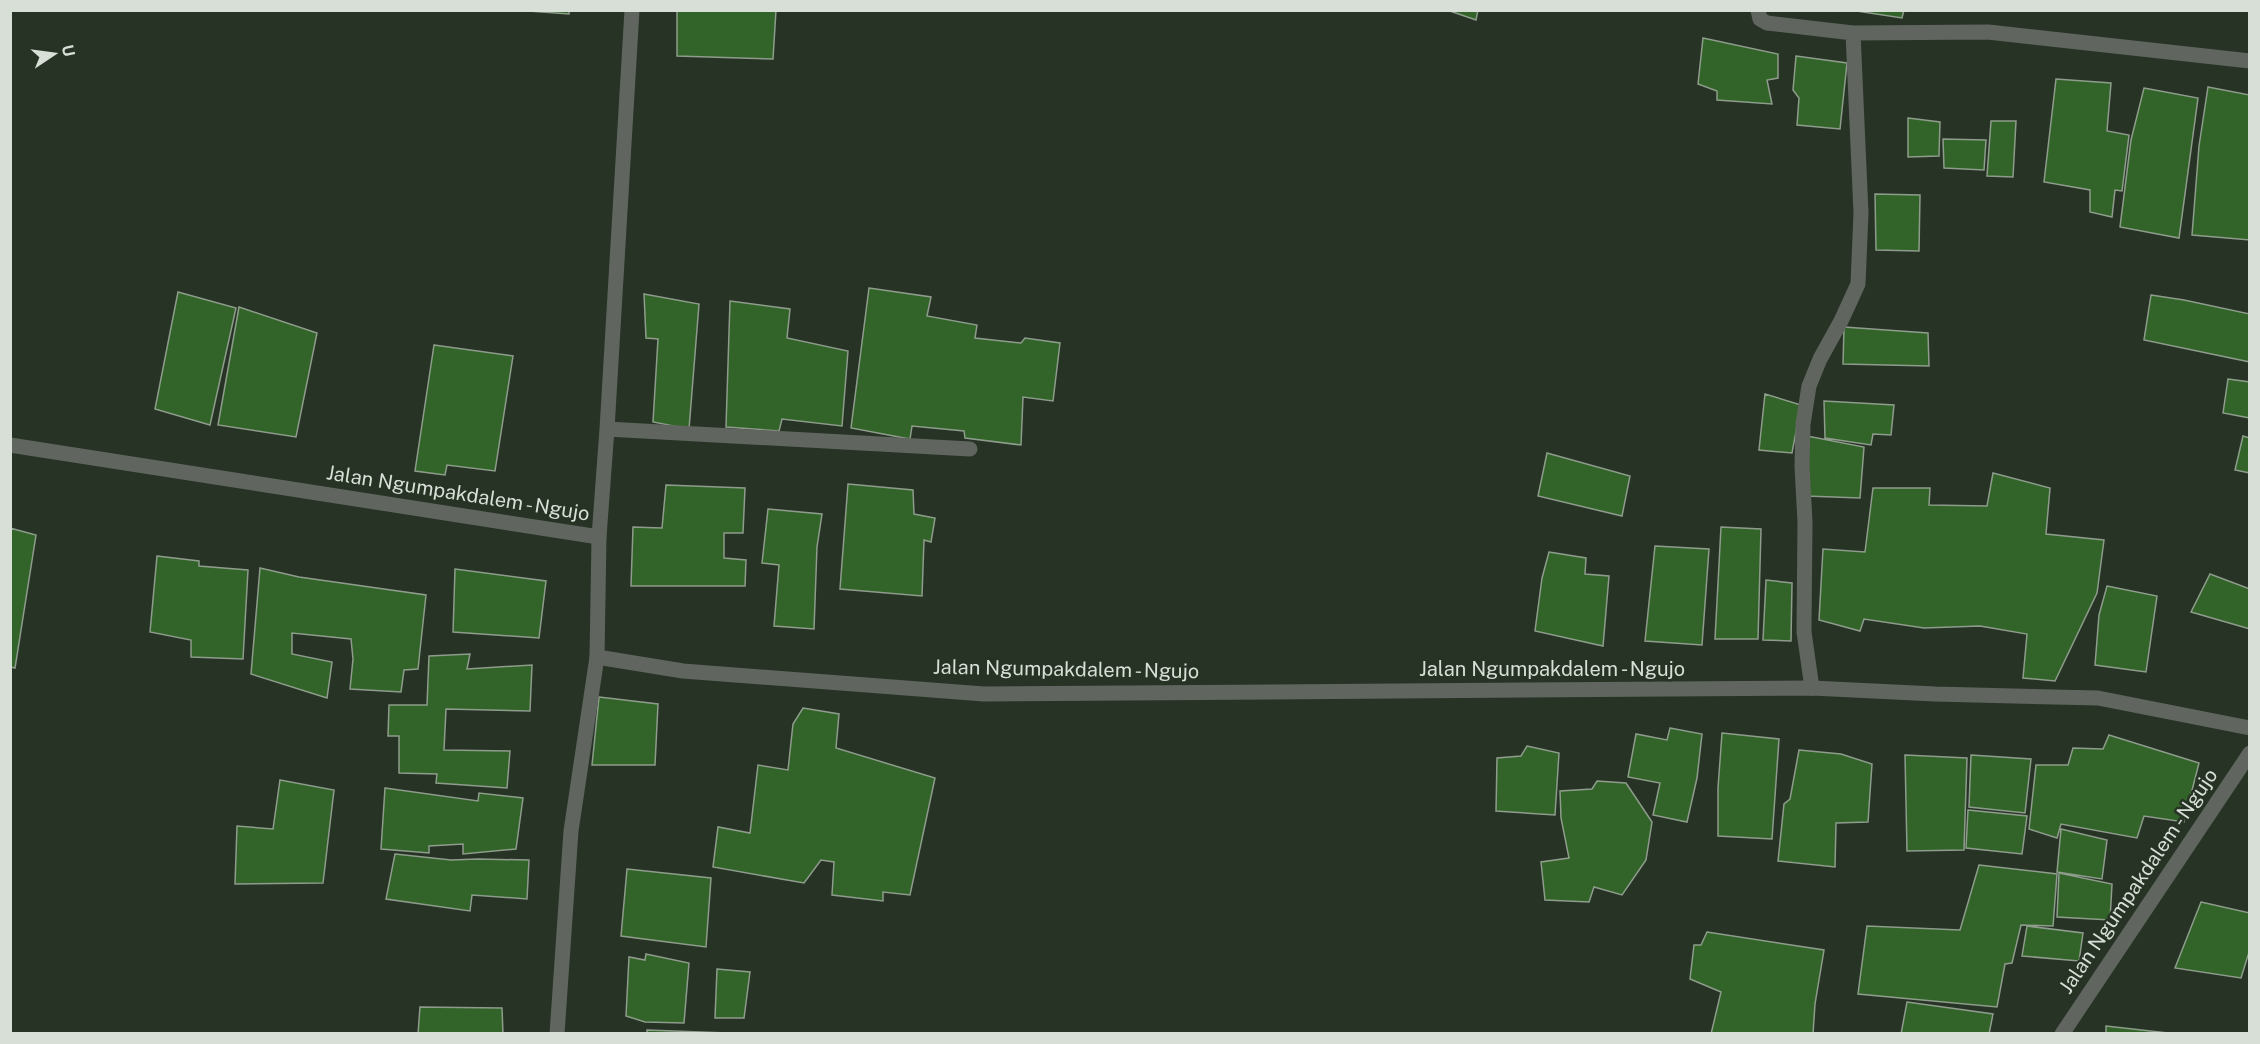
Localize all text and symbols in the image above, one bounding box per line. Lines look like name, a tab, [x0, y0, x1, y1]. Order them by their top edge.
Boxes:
north arrow	[24, 24, 84, 84]
text: U	[58, 43, 79, 59]
street label: Jalan Ngumpakdalem - Ngujo	[325, 460, 591, 526]
street label: Jalan Ngumpakdalem - Ngujo	[933, 655, 1199, 683]
street label: Jalan Ngumpakdalem - Ngujo	[1419, 657, 1685, 681]
street label: Jalan Ngumpakdalem - Ngujo	[2054, 764, 2222, 998]

